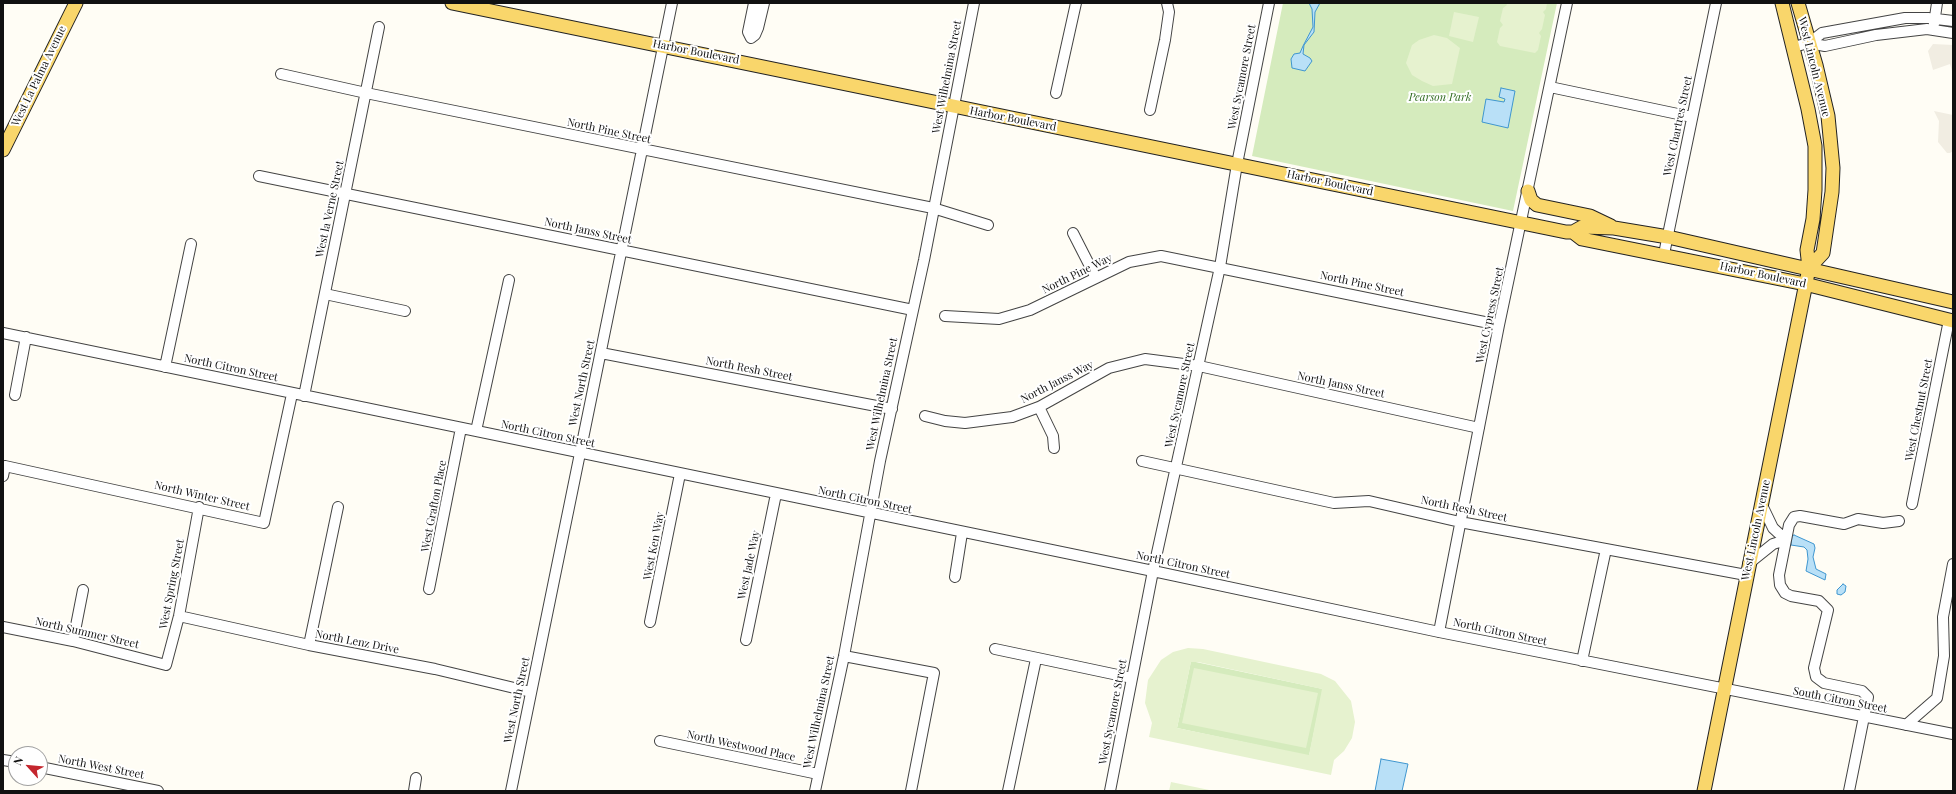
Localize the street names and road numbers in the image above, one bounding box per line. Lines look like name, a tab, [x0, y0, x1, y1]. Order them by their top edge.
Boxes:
street label: West Lincoln Avenue	[1795, 16, 1833, 118]
street label: West Wilhelmina Street	[930, 19, 964, 135]
street label: West Sycamore Street	[1225, 23, 1259, 131]
street label: West La Palma Avenue	[9, 24, 69, 128]
street label: Harbor Boulevard	[652, 37, 740, 67]
street label: West Chartres Street	[1661, 75, 1695, 177]
street label: Harbor Boulevard	[969, 104, 1057, 134]
street label: North Pine Street	[566, 116, 652, 146]
street label: West la Verne Street	[313, 159, 347, 259]
street label: Harbor Boulevard	[1286, 167, 1374, 199]
street label: North Janss Street	[543, 215, 633, 247]
street label: North Pine Way	[1040, 251, 1114, 297]
street label: Harbor Boulevard	[1719, 259, 1807, 291]
street label: West Cypress Street	[1473, 266, 1507, 364]
street label: North Pine Street	[1319, 269, 1405, 299]
street label: West Wilhelmina Street	[864, 336, 900, 452]
street label: West North Street	[566, 339, 598, 427]
street label: West Sycamore Street	[1162, 341, 1198, 449]
street label: North Citron Street	[183, 352, 279, 384]
street label: North Resh Street	[705, 354, 793, 384]
street label: North Janss Way	[1018, 358, 1096, 406]
street label: West Chestnut Street	[1903, 358, 1935, 462]
street label: North Janss Street	[1296, 369, 1386, 401]
street label: North Citron Street	[500, 418, 596, 450]
street label: West Grafton Place	[419, 459, 449, 553]
street label: West Lincoln Avenue	[1739, 478, 1773, 582]
street label: North Winter Street	[153, 479, 251, 513]
street label: North Citron Street	[817, 484, 913, 516]
street label: North Resh Street	[1420, 493, 1508, 525]
street label: West Ken Way	[641, 511, 667, 581]
street label: West Jade Way	[735, 529, 763, 601]
street label: West Spring Street	[157, 538, 187, 630]
street label: North Citron Street	[1135, 549, 1231, 581]
street label: North Summer Street	[34, 615, 140, 651]
street label: North Citron Street	[1452, 616, 1548, 648]
street label: North Lenz Drive	[314, 627, 400, 657]
street label: West Wilhelmina Street	[801, 654, 837, 770]
street label: West North Street	[501, 656, 533, 744]
street label: West Sycamore Street	[1096, 658, 1130, 766]
street label: South Citron Street	[1792, 684, 1888, 716]
street label: North Westwood Place	[686, 728, 796, 764]
street label: North West Street	[57, 752, 145, 782]

